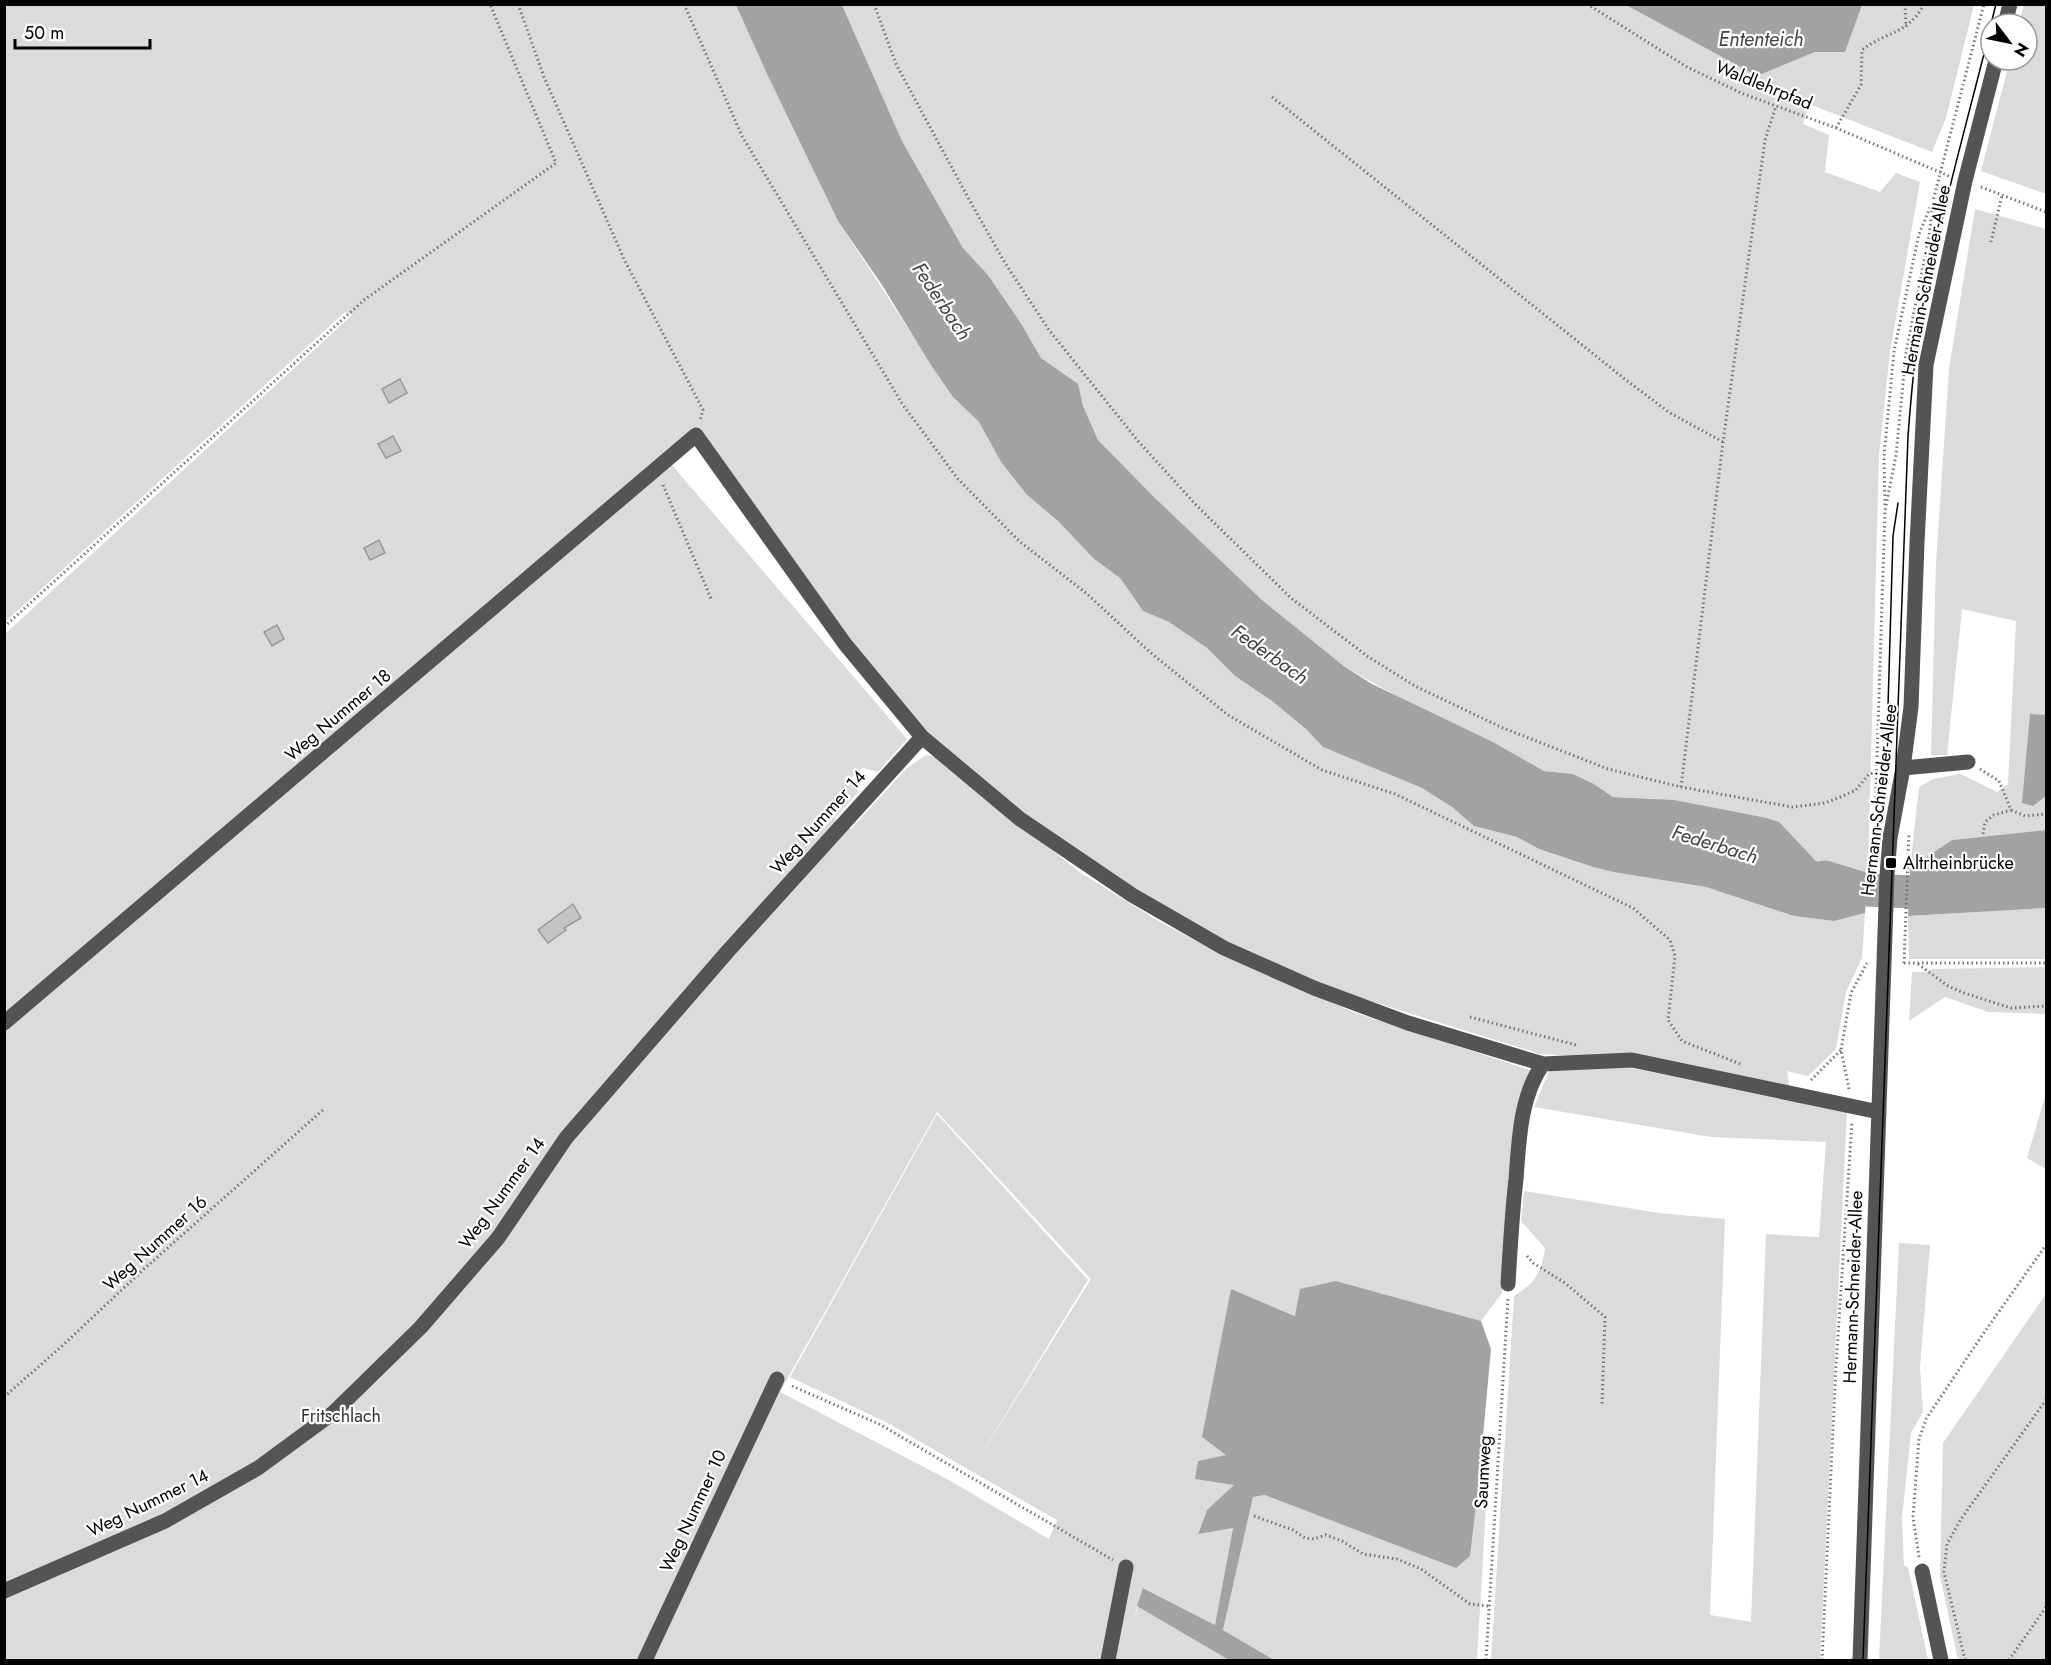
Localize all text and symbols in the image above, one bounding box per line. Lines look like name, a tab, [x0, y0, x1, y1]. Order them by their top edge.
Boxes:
scale bar	[15, 12, 150, 50]
north arrow	[1979, 12, 2039, 72]
text: 50 m	[24, 20, 64, 46]
water label: Ententeich	[1719, 25, 1803, 54]
text: N	[2008, 38, 2034, 61]
street label: Waldlehrpfad	[1712, 54, 1816, 116]
street label: Hermann-Schneider-Allee	[1895, 183, 1957, 377]
water label: Federbach	[905, 257, 978, 346]
water label: Federbach	[1225, 617, 1314, 692]
street label: Weg Nummer 18	[279, 663, 397, 767]
street label: Hermann-Schneider-Allee	[1854, 703, 1904, 897]
street label: Weg Nummer 14	[764, 764, 872, 880]
water label: Federbach	[1668, 818, 1761, 871]
place label: Altrheinbrücke	[1903, 850, 2014, 876]
marker: Altrheinbrücke	[1884, 856, 1898, 870]
street label: Weg Nummer 14	[453, 1132, 551, 1254]
street label: Weg Nummer 16	[97, 1189, 213, 1297]
street label: Hermann-Schneider-Allee	[1837, 1190, 1869, 1384]
park label: Fritschlach	[301, 1403, 381, 1429]
street label: Saumweg	[1468, 1435, 1498, 1509]
street label: Weg Nummer 10	[653, 1445, 733, 1577]
street label: Weg Nummer 14	[83, 1462, 213, 1544]

